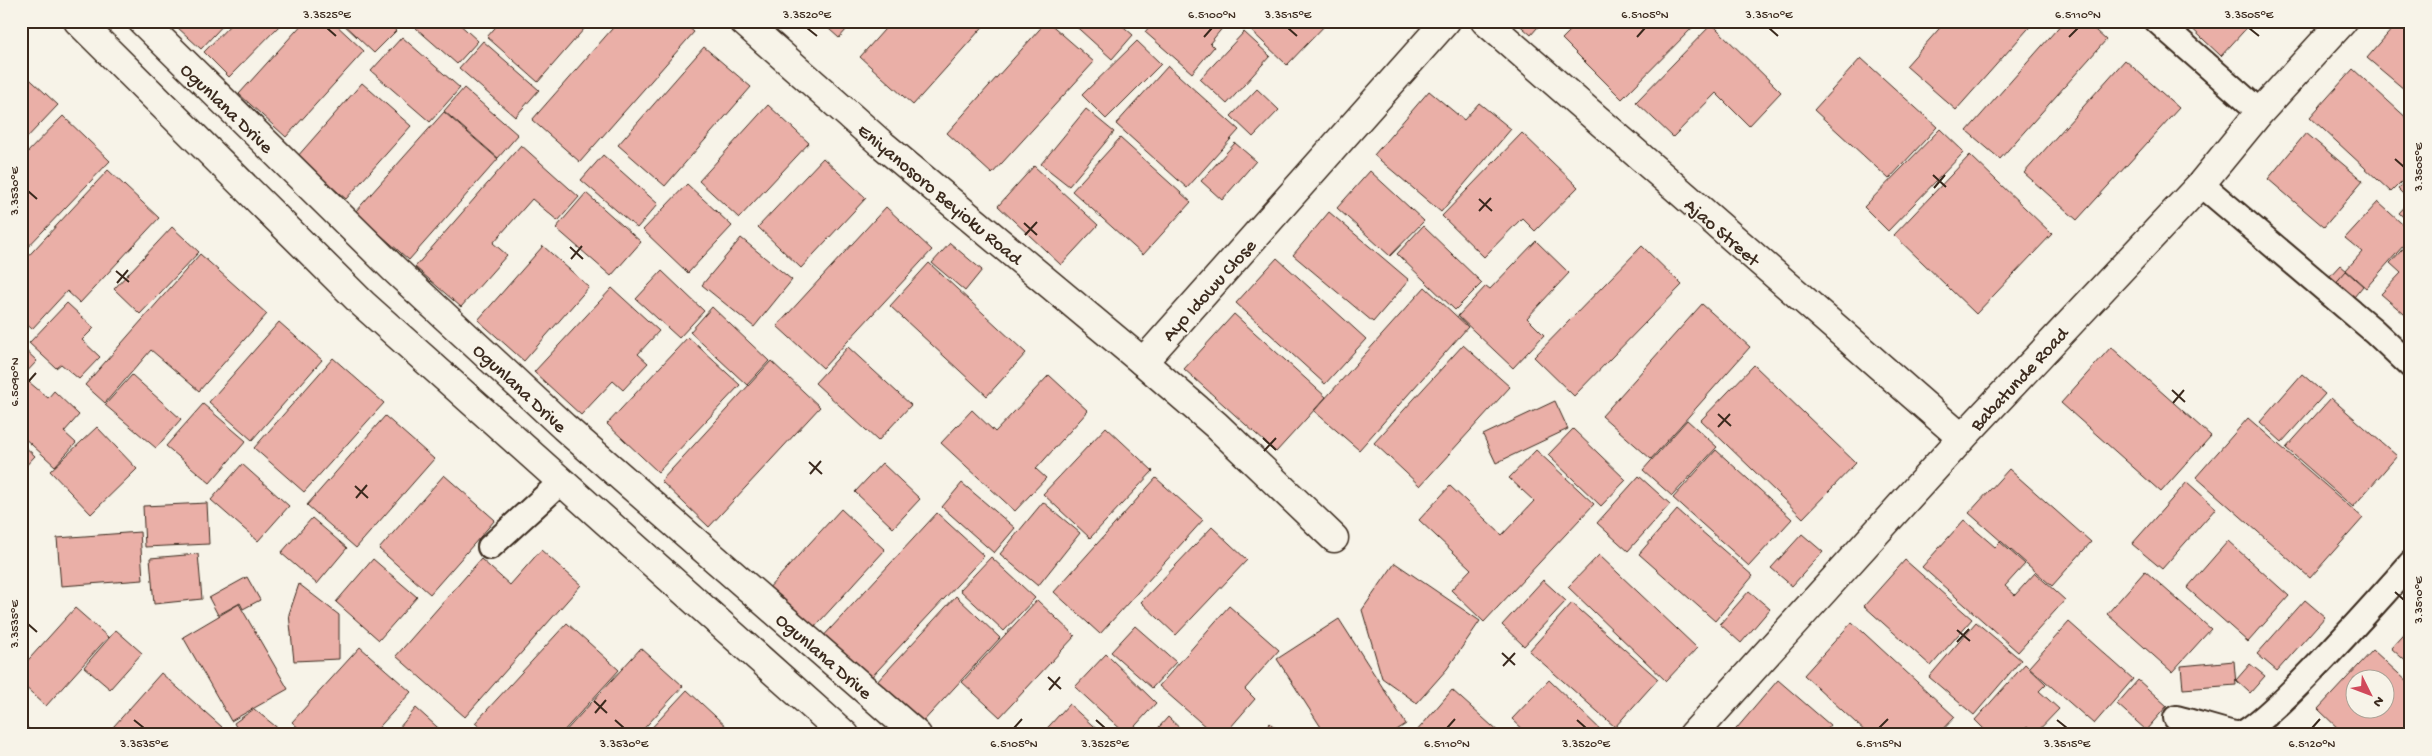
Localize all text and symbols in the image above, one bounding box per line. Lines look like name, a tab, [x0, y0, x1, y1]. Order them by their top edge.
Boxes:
text: 3.3525°E	[302, 9, 351, 23]
text: 3.3520°E	[782, 9, 832, 23]
text: 6.5100°N	[1188, 9, 1236, 23]
text: 3.3515°E	[1264, 9, 1312, 23]
text: 6.5105°N	[1621, 9, 1669, 23]
text: 3.3510°E	[1744, 9, 1793, 23]
text: 6.5110°N	[2055, 9, 2101, 23]
text: 3.3505°E	[2224, 9, 2274, 23]
street label: Ogunlana Drive	[174, 59, 277, 160]
street label: Eniyanosoro Beyioku Road	[852, 120, 1027, 273]
text: 3.3505°E	[2413, 142, 2427, 192]
text: 3.3530°E	[9, 166, 23, 216]
street label: Ajao Street	[1678, 195, 1765, 274]
street label: Ayo Idowu Close	[1159, 235, 1263, 347]
street label: Babatunde Road	[1966, 322, 2076, 438]
street label: Ogunlana Drive	[467, 340, 571, 439]
text: 6.5090°N	[9, 357, 23, 407]
text: 3.3510°E	[2413, 576, 2427, 625]
text: 3.3535°E	[9, 600, 23, 649]
street label: Ogunlana Drive	[770, 609, 876, 706]
north arrow	[2344, 668, 2394, 718]
text: N	[2368, 692, 2387, 710]
text: 3.3535°E	[119, 738, 169, 752]
text: 3.3530°E	[599, 738, 649, 752]
text: 6.5105°N	[990, 738, 1038, 752]
text: 3.3525°E	[1080, 738, 1129, 752]
text: 6.5110°N	[1424, 738, 1470, 752]
text: 3.3520°E	[1561, 738, 1611, 752]
text: 6.5115°N	[1856, 738, 1902, 752]
text: 3.3515°E	[2043, 738, 2091, 752]
text: 6.5120°N	[2289, 738, 2336, 752]

